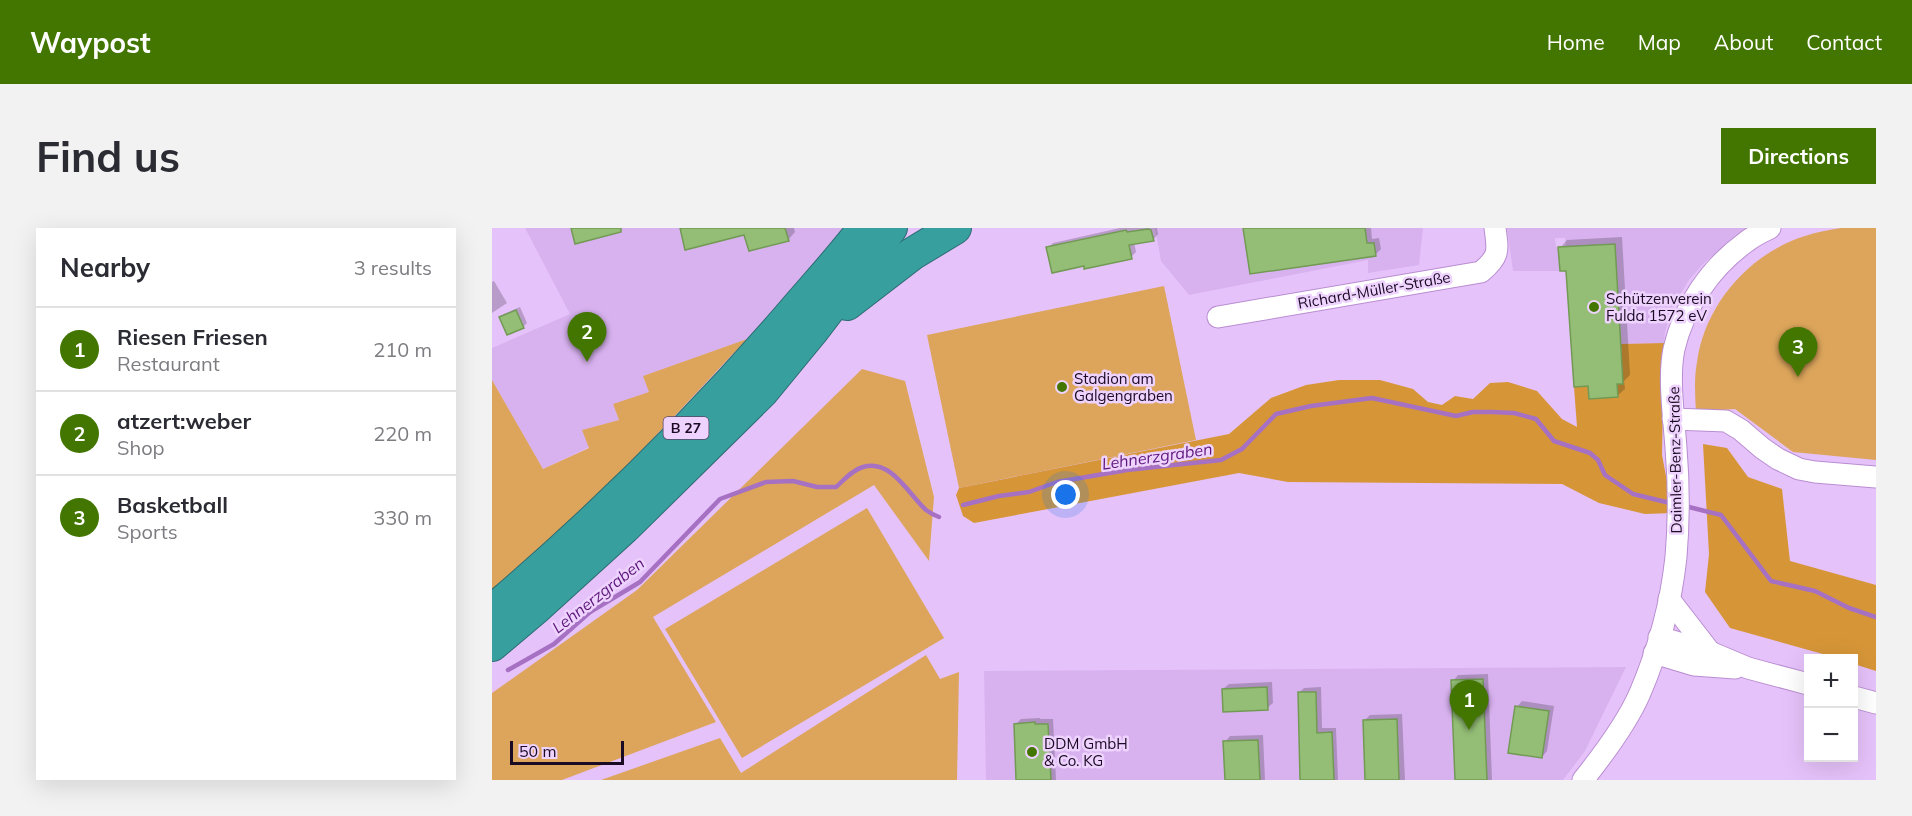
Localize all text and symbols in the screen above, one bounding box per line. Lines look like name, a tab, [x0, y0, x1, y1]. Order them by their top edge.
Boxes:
text: Waypost	[30, 25, 151, 60]
text: Home	[1547, 29, 1605, 55]
text: Map	[1638, 29, 1681, 55]
text: About	[1714, 29, 1773, 55]
text: Contact	[1806, 29, 1882, 55]
button: Directions	[1721, 128, 1876, 184]
text: Find us	[36, 130, 180, 183]
text: Nearby	[60, 251, 150, 284]
text: 3 results	[354, 255, 432, 280]
street label: Richard-Müller-Straße	[1296, 267, 1452, 313]
place label: Schützenverein Fulda 1572 eV	[1606, 289, 1712, 325]
marker: Schützenverein Fulda 1572 eV	[1587, 300, 1601, 314]
pin: 2	[568, 312, 607, 362]
text: Riesen Friesen	[117, 323, 268, 351]
pin: 3	[1778, 328, 1818, 377]
text: 1	[74, 337, 86, 362]
text: 210 m	[373, 337, 432, 362]
text: Restaurant	[117, 351, 220, 376]
place label: Stadion am Galgengraben	[1074, 369, 1173, 405]
marker: Stadion am Galgengraben	[1055, 380, 1069, 394]
street label: Daimler-Benz-Straße	[1664, 386, 1686, 534]
text: atzert:weber	[117, 407, 251, 435]
road number: B 27	[664, 417, 708, 439]
text: 2	[74, 421, 86, 446]
text: 220 m	[373, 421, 432, 446]
text: Shop	[117, 435, 165, 460]
water label: Lehnerzgraben	[1100, 438, 1214, 474]
your location	[1051, 480, 1080, 509]
text: Basketball	[117, 491, 228, 519]
text: 3	[74, 505, 86, 530]
text: 330 m	[373, 505, 432, 530]
text: Sports	[117, 519, 178, 544]
water label: Lehnerzgraben	[548, 553, 648, 637]
map controls	[1804, 654, 1858, 762]
button: +	[1804, 654, 1858, 708]
pin: 1	[1450, 680, 1488, 730]
button: −	[1804, 708, 1858, 762]
place label: DDM GmbH & Co. KG	[1044, 734, 1128, 770]
scale bar	[510, 738, 624, 766]
text: 50 m	[519, 741, 556, 761]
marker: DDM GmbH & Co. KG	[1025, 745, 1039, 759]

